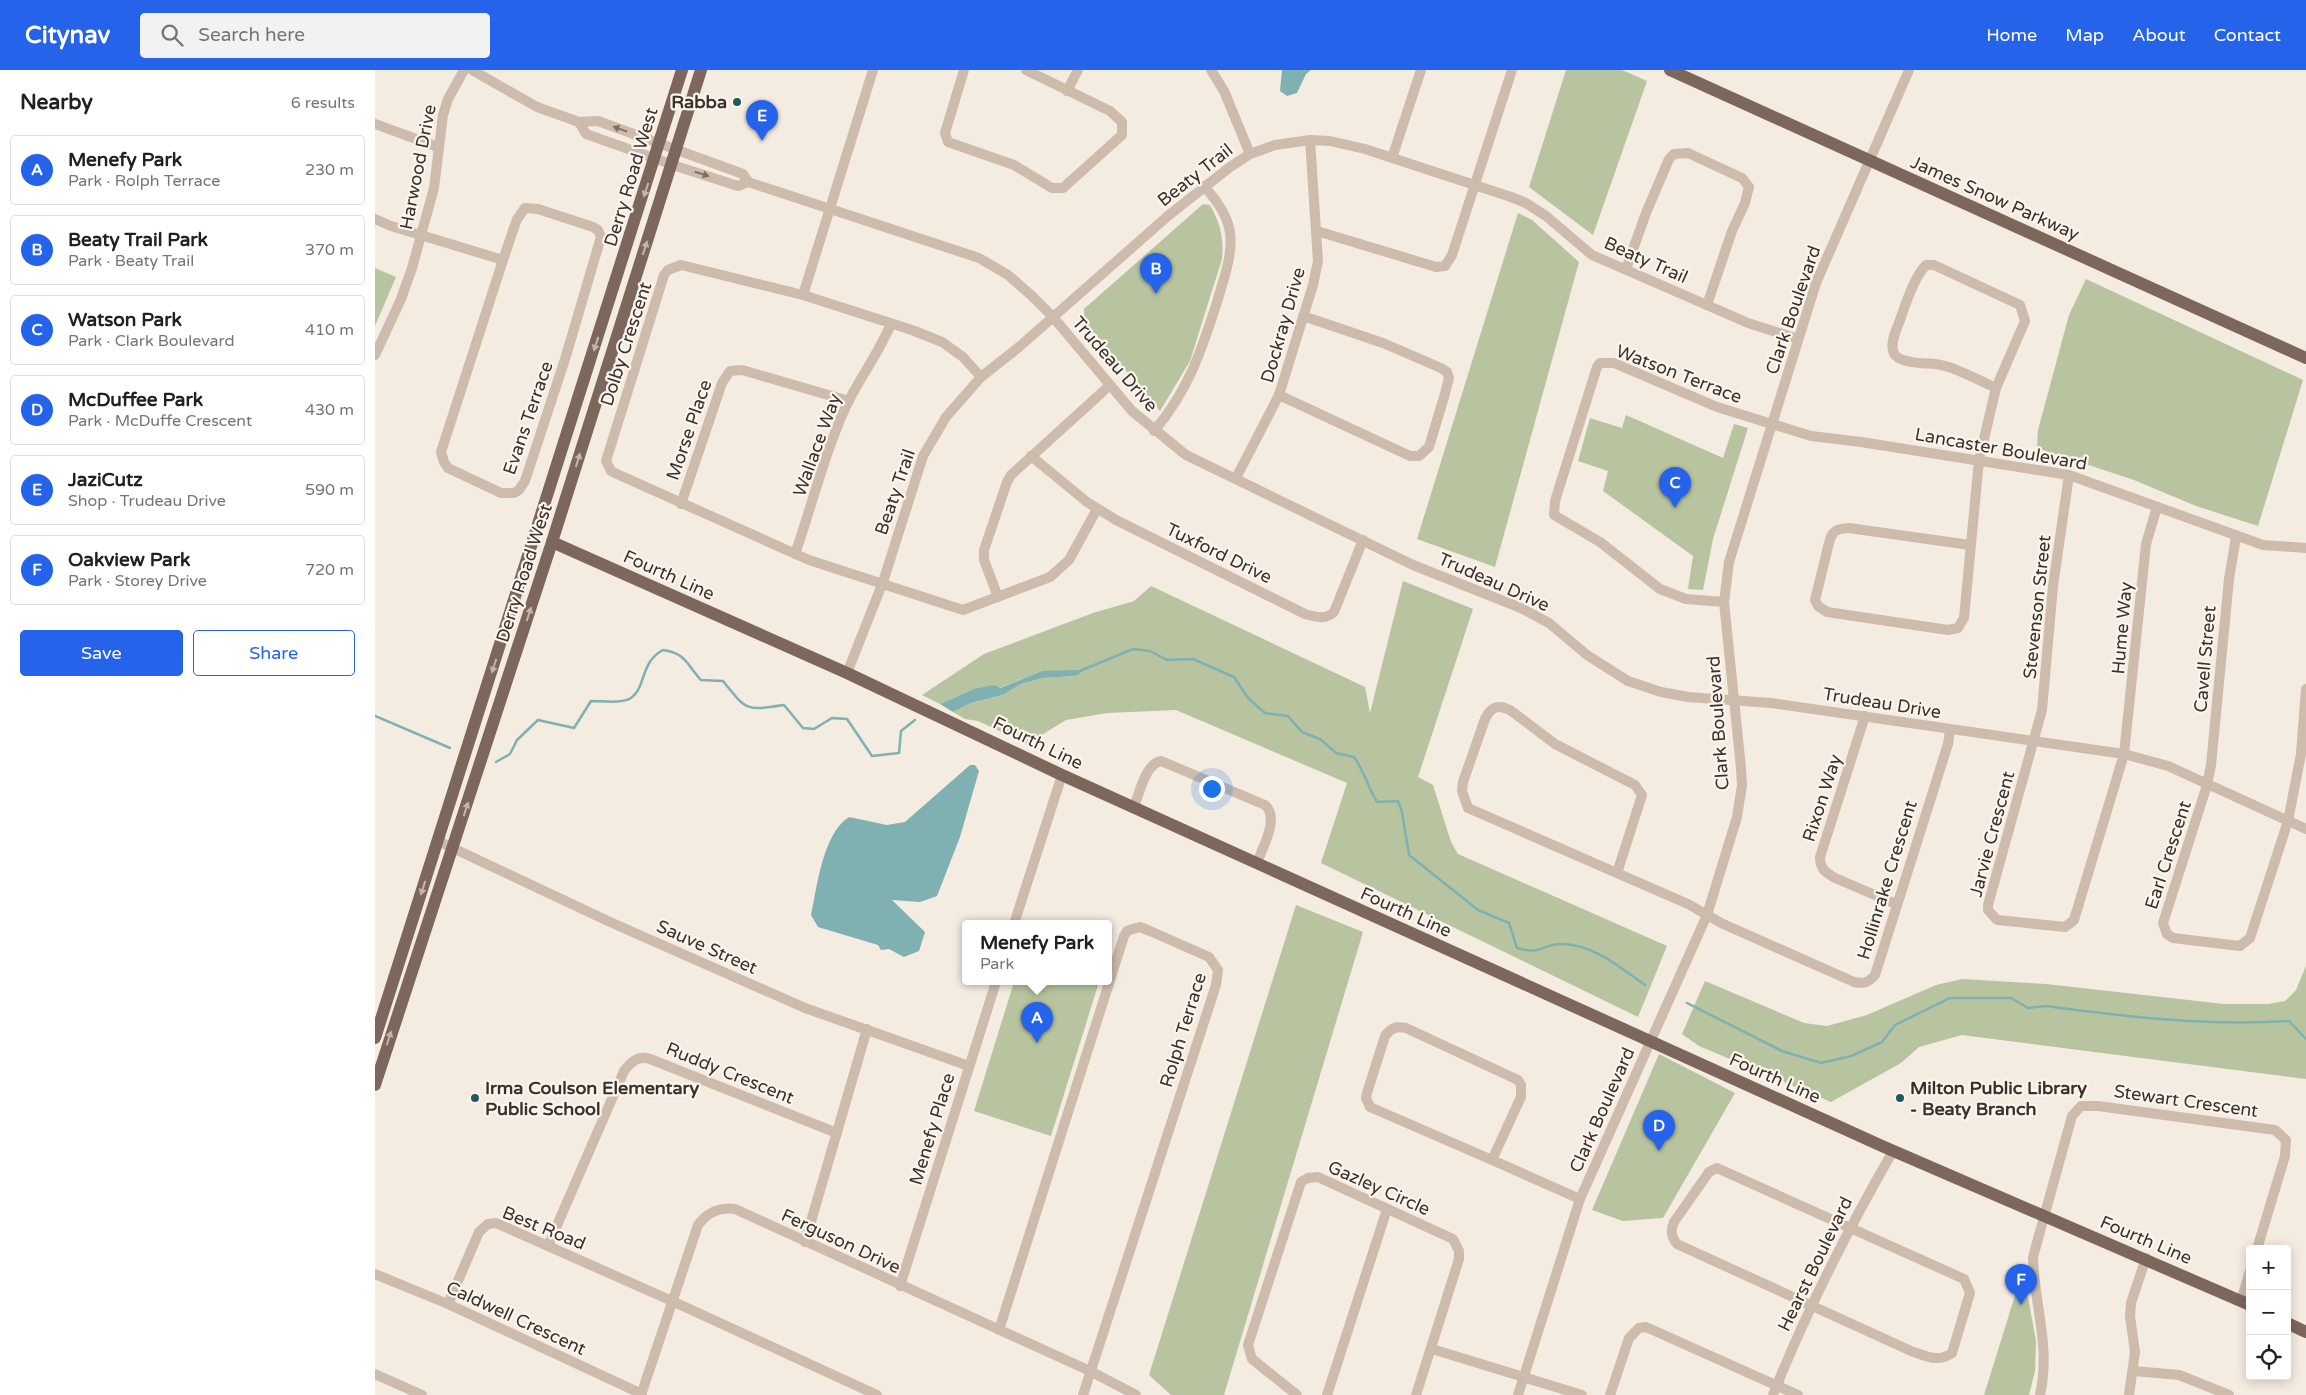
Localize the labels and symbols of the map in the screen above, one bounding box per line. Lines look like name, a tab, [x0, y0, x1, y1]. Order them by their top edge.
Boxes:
place label: Rabba	[671, 91, 727, 113]
marker: Rabba	[731, 96, 743, 108]
pin: E	[746, 100, 778, 141]
street label: Harwood Drive	[395, 103, 441, 231]
street label: Derry Road West	[599, 105, 663, 249]
one-way arrow	[612, 125, 627, 133]
street label: Beaty Trail	[1153, 139, 1237, 211]
street label: James Snow Parkway	[1907, 151, 2083, 245]
one-way arrow	[694, 171, 709, 179]
one-way arrow	[641, 182, 649, 197]
street label: Beaty Trail	[1601, 232, 1691, 288]
one-way arrow	[642, 240, 649, 255]
street label: Clark Boulevard	[1761, 243, 1825, 377]
pin: B	[1140, 253, 1172, 294]
street label: Dockray Drive	[1256, 265, 1310, 385]
street label: Dolby Crescent	[596, 279, 656, 409]
street label: Trudeau Drive	[1068, 312, 1162, 416]
one-way arrow	[592, 337, 600, 352]
street label: Watson Terrace	[1613, 340, 1745, 408]
street label: Evans Terrace	[498, 358, 558, 478]
street label: Morse Place	[662, 377, 716, 483]
street label: Wallace Way	[788, 390, 846, 500]
street label: Lancaster Boulevard	[1913, 423, 2089, 475]
street label: Beaty Trail	[870, 446, 920, 538]
one-way arrow	[575, 452, 582, 467]
pin: C	[1659, 467, 1691, 508]
street label: Derry Road West	[491, 501, 557, 645]
street label: Tuxford Drive	[1162, 518, 1276, 588]
street label: Stevenson Street	[2018, 534, 2056, 680]
street label: Fourth Line	[620, 545, 718, 605]
street label: Trudeau Drive	[1435, 548, 1553, 616]
street label: Hume Way	[2107, 580, 2137, 675]
street label: Cavell Street	[2189, 605, 2221, 713]
one-way arrow	[525, 607, 533, 622]
street label: Clark Boulevard	[1702, 655, 1734, 791]
one-way arrow	[490, 659, 498, 674]
street label: Trudeau Drive	[1821, 683, 1943, 723]
street label: Fourth Line	[989, 712, 1087, 774]
street label: Rixon Way	[1798, 751, 1847, 844]
street label: Jarvie Crescent	[1965, 769, 2019, 899]
your location	[1199, 776, 1225, 802]
street label: Hollinrake Crescent	[1852, 798, 1922, 962]
street label: Earl Crescent	[2140, 798, 2196, 912]
one-way arrow	[462, 801, 470, 816]
one-way arrow	[419, 880, 426, 895]
street label: Fourth Line	[1357, 882, 1455, 942]
street label: Sauve Street	[653, 915, 761, 979]
street label: Rolph Terrace	[1155, 970, 1211, 1090]
pin: A	[1021, 1002, 1053, 1043]
one-way arrow	[386, 1031, 394, 1046]
street label: Ruddy Crescent	[663, 1037, 797, 1109]
street label: Clark Boulevard	[1565, 1044, 1639, 1176]
street label: Fourth Line	[1726, 1048, 1824, 1108]
street label: Menefy Place	[905, 1070, 959, 1188]
place label: Irma Coulson Elementary Public School	[485, 1077, 699, 1120]
place label: Milton Public Library - Beaty Branch	[1910, 1077, 2087, 1120]
street label: Stewart Crescent	[2112, 1080, 2260, 1122]
marker: Irma Coulson Elementary Public School	[469, 1092, 481, 1104]
marker: Milton Public Library - Beaty Branch	[1894, 1092, 1906, 1104]
pin: D	[1643, 1110, 1675, 1151]
street label: Gazley Circle	[1325, 1156, 1433, 1220]
street label: Hearst Boulevard	[1773, 1193, 1857, 1335]
street label: Best Road	[499, 1201, 589, 1255]
street label: Ferguson Drive	[778, 1204, 904, 1278]
street label: Fourth Line	[2097, 1211, 2195, 1269]
pin: F	[2005, 1264, 2037, 1305]
street label: Caldwell Crescent	[443, 1276, 589, 1360]

